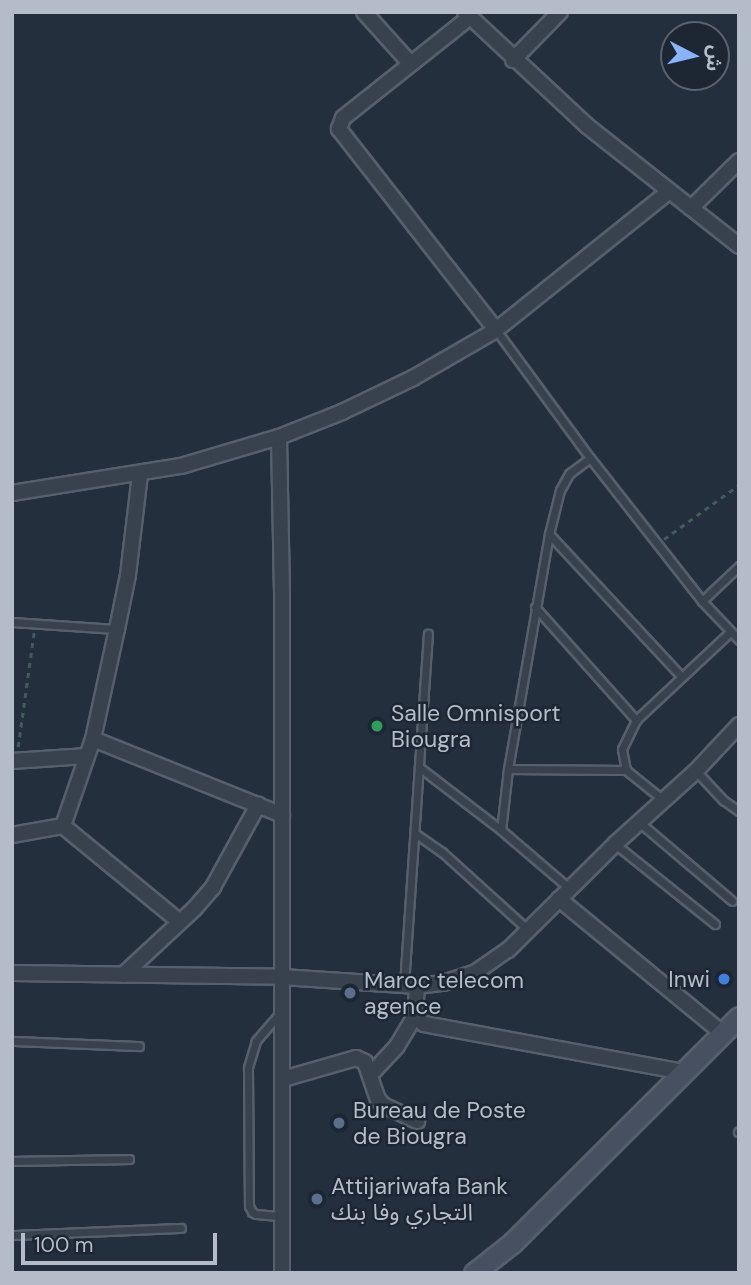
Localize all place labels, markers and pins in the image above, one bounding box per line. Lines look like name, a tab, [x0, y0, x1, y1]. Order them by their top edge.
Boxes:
place label: Salle Omnisport Biougra	[391, 699, 560, 753]
marker: Salle Omnisport Biougra	[369, 718, 385, 734]
place label: Inwi	[668, 965, 710, 993]
place label: Maroc telecom agence	[364, 966, 524, 1020]
marker: Inwi	[716, 971, 732, 987]
marker: Maroc telecom agence	[342, 985, 358, 1001]
place label: Bureau de Poste de Biougra	[353, 1096, 526, 1150]
marker: Bureau de Poste de Biougra	[331, 1115, 347, 1131]
place label: Attijariwafa Bank التجاري وفا بنك	[331, 1172, 508, 1226]
marker: Attijariwafa Bank التجاري وفا بنك	[309, 1191, 325, 1207]

